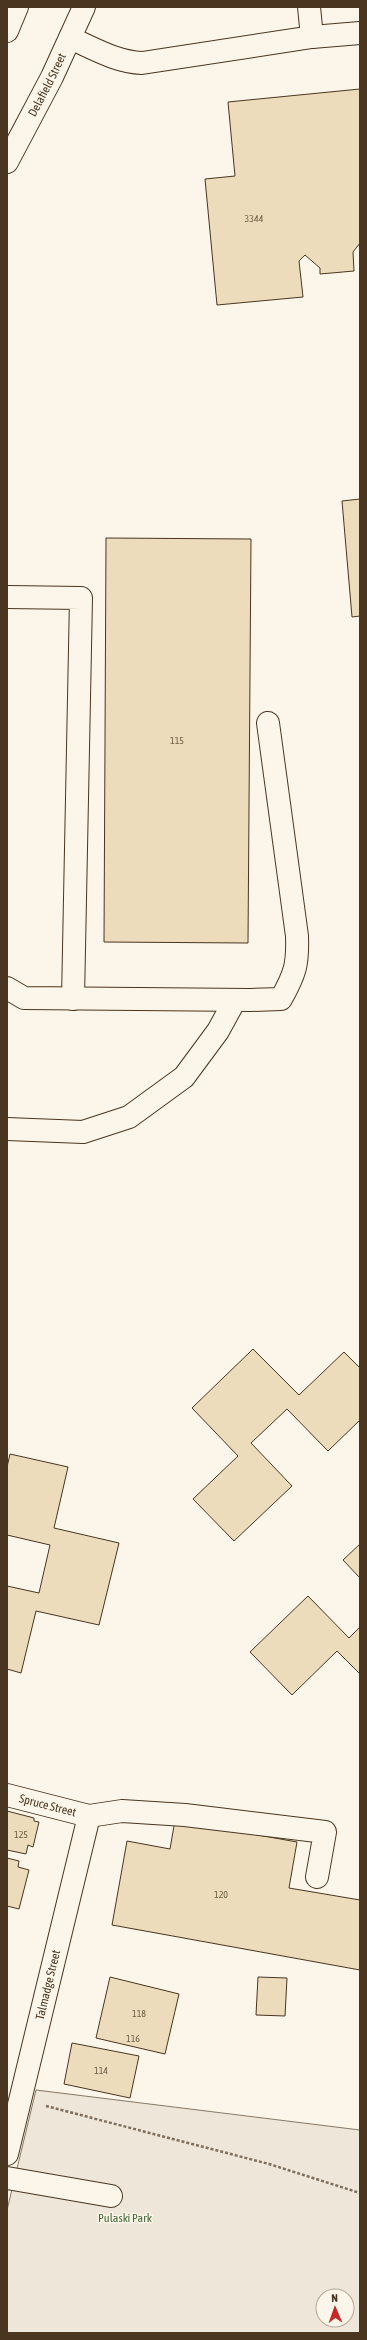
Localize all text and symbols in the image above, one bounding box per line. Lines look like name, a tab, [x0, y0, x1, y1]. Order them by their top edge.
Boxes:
street label: Delafield Street	[25, 50, 69, 119]
house number: 3344	[245, 213, 264, 224]
house number: 115	[170, 735, 184, 746]
street label: Spruce Street	[18, 1791, 78, 1820]
house number: 125	[14, 1829, 28, 1840]
house number: 120	[214, 1889, 228, 1900]
street label: Talmadge Street	[33, 1948, 63, 2021]
house number: 118	[132, 2008, 146, 2019]
house number: 116	[126, 2033, 140, 2044]
house number: 114	[94, 2065, 108, 2076]
park label: Pulaski Park	[98, 2211, 153, 2225]
north arrow	[315, 2288, 355, 2328]
text: N	[331, 2292, 338, 2304]

